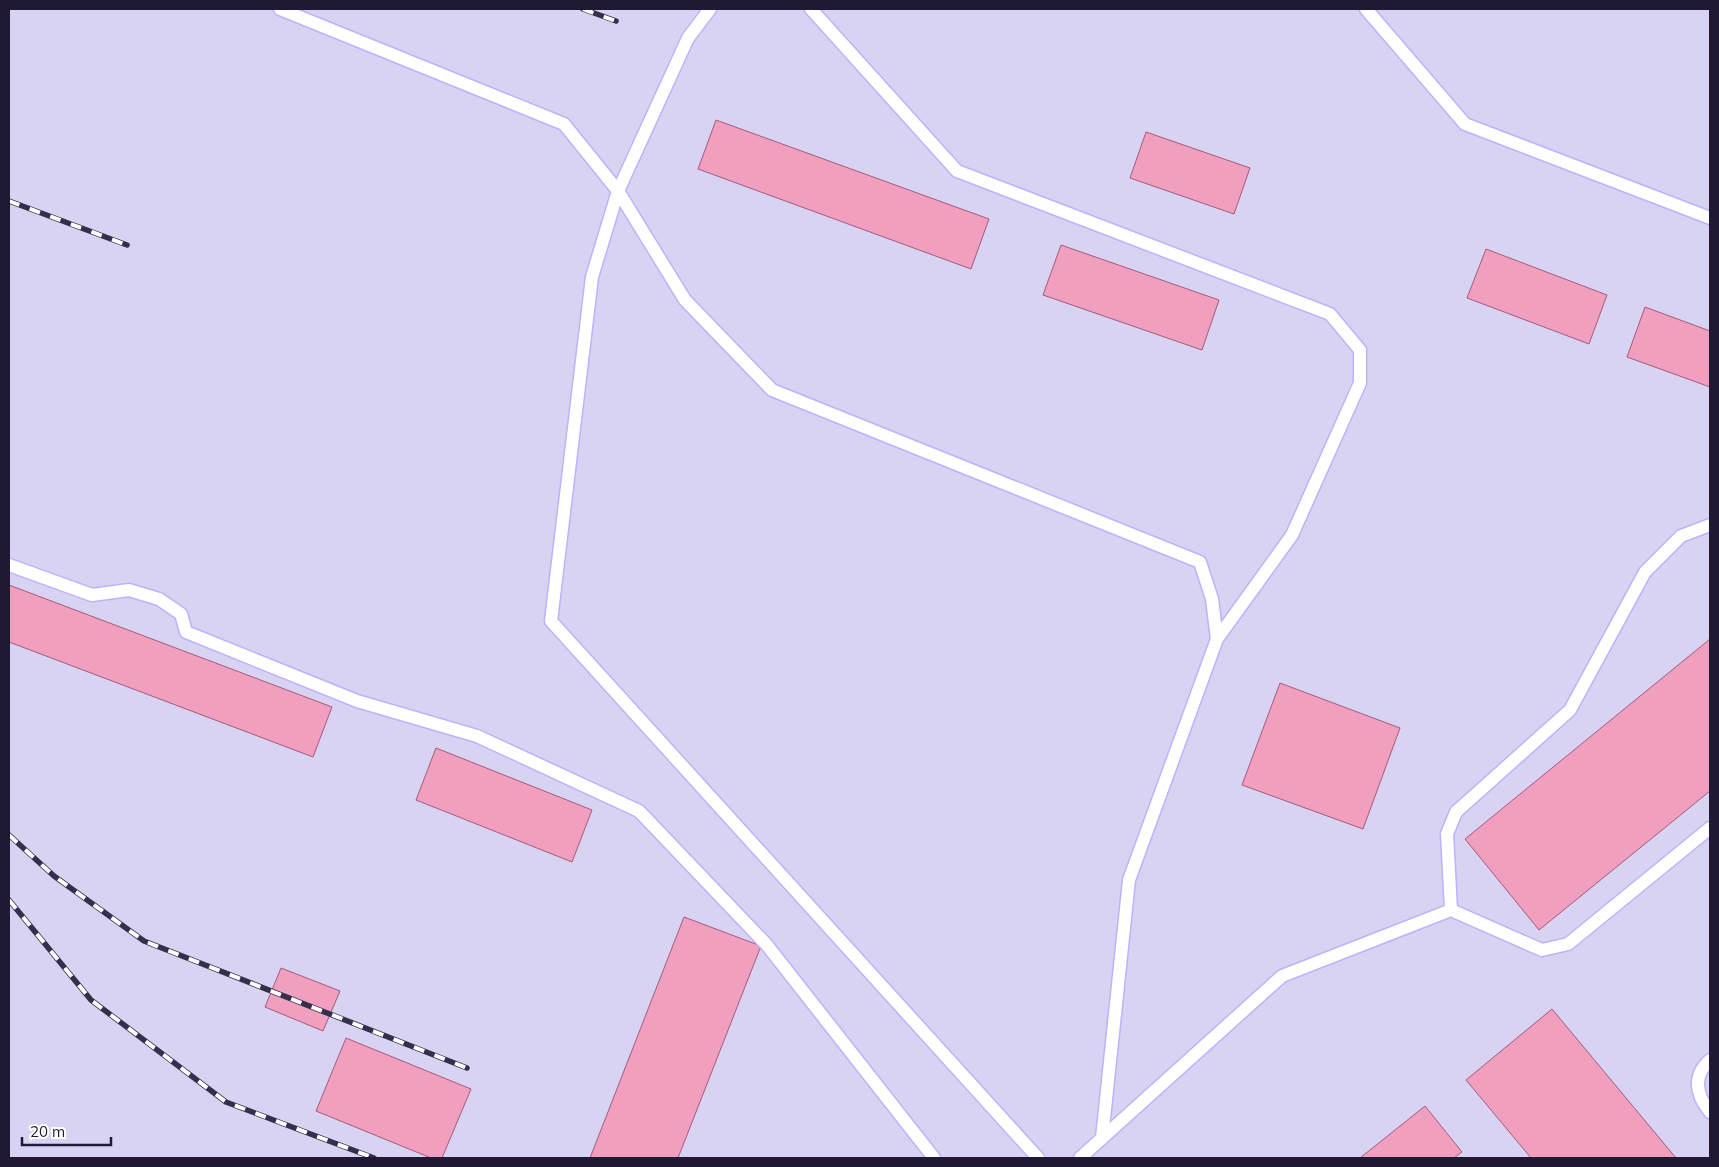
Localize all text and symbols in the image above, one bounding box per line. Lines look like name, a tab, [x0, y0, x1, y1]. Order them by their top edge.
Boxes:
scale bar	[22, 1114, 111, 1146]
text: 20 m	[30, 1122, 65, 1141]

